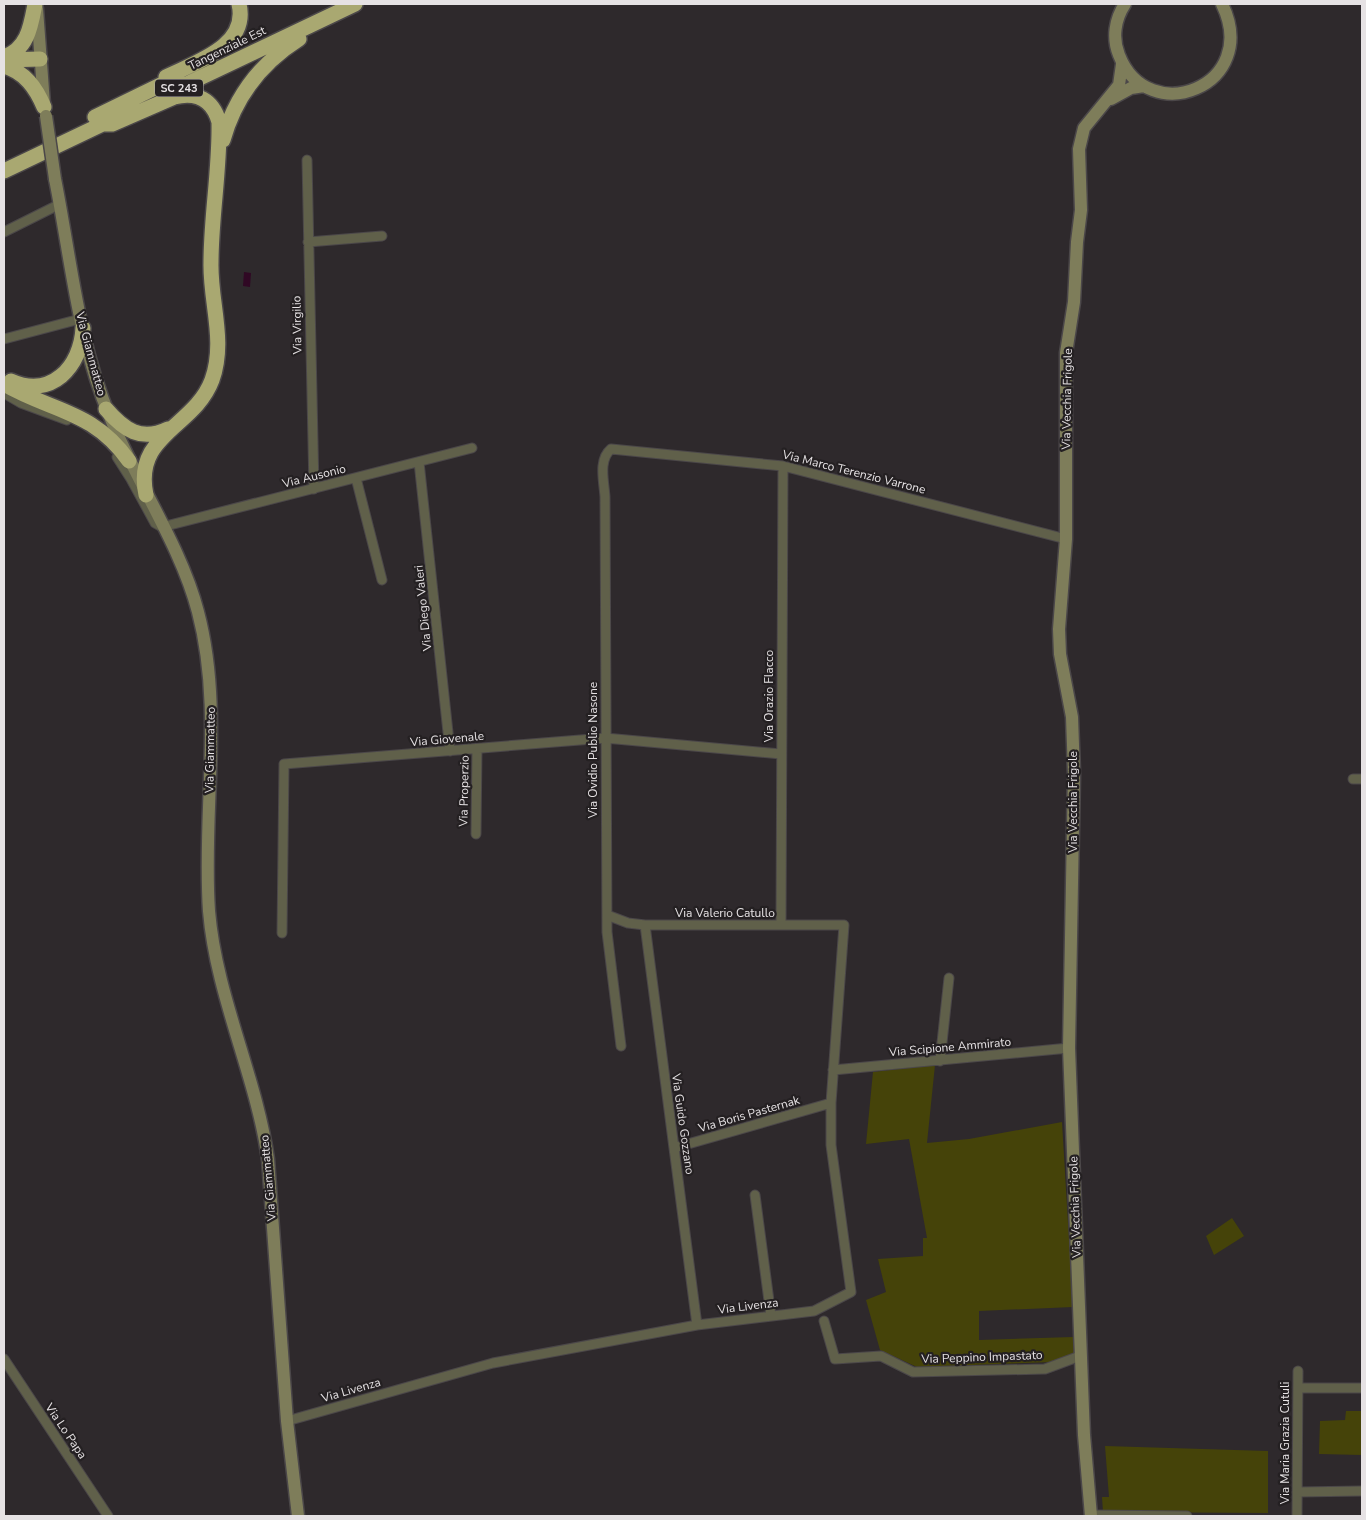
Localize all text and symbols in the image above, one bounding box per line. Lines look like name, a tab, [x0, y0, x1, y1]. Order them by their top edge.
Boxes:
street label: Tangenziale Est	[186, 22, 269, 74]
road number: SC 243	[155, 80, 203, 96]
street label: Via Virgilio	[288, 295, 306, 355]
street label: Via Giammatteo	[72, 309, 110, 398]
street label: Via Vecchia Frigole	[1058, 348, 1076, 451]
street label: Via Marco Terenzio Varrone	[780, 446, 927, 498]
street label: Via Ausonio	[280, 460, 348, 492]
street label: Via Diego Valeri	[411, 564, 436, 653]
street label: Via Orazio Flacco	[761, 649, 777, 743]
street label: Via Ovidio Publio Nasone	[585, 682, 601, 819]
street label: Via Giammatteo	[201, 706, 219, 794]
street label: Via Giovenale	[408, 728, 485, 750]
street label: Via Vecchia Frigole	[1065, 751, 1081, 854]
street label: Via Properzio	[455, 755, 473, 828]
street label: Via Valerio Catullo	[674, 905, 775, 921]
street label: Via Scipione Ammirato	[887, 1034, 1012, 1060]
street label: Via Guido Gozzano	[668, 1072, 698, 1176]
street label: Via Boris Pasternak	[696, 1092, 802, 1136]
street label: Via Giammatteo	[256, 1134, 280, 1223]
street label: Via Vecchia Frigole	[1065, 1156, 1085, 1259]
street label: Via Livenza	[716, 1294, 779, 1318]
street label: Via Peppino Impastato	[920, 1347, 1043, 1367]
street label: Via Livenza	[319, 1374, 383, 1406]
street label: Via Maria Grazia Cutuli	[1277, 1382, 1293, 1505]
street label: Via Lo Papa	[41, 1399, 90, 1462]

